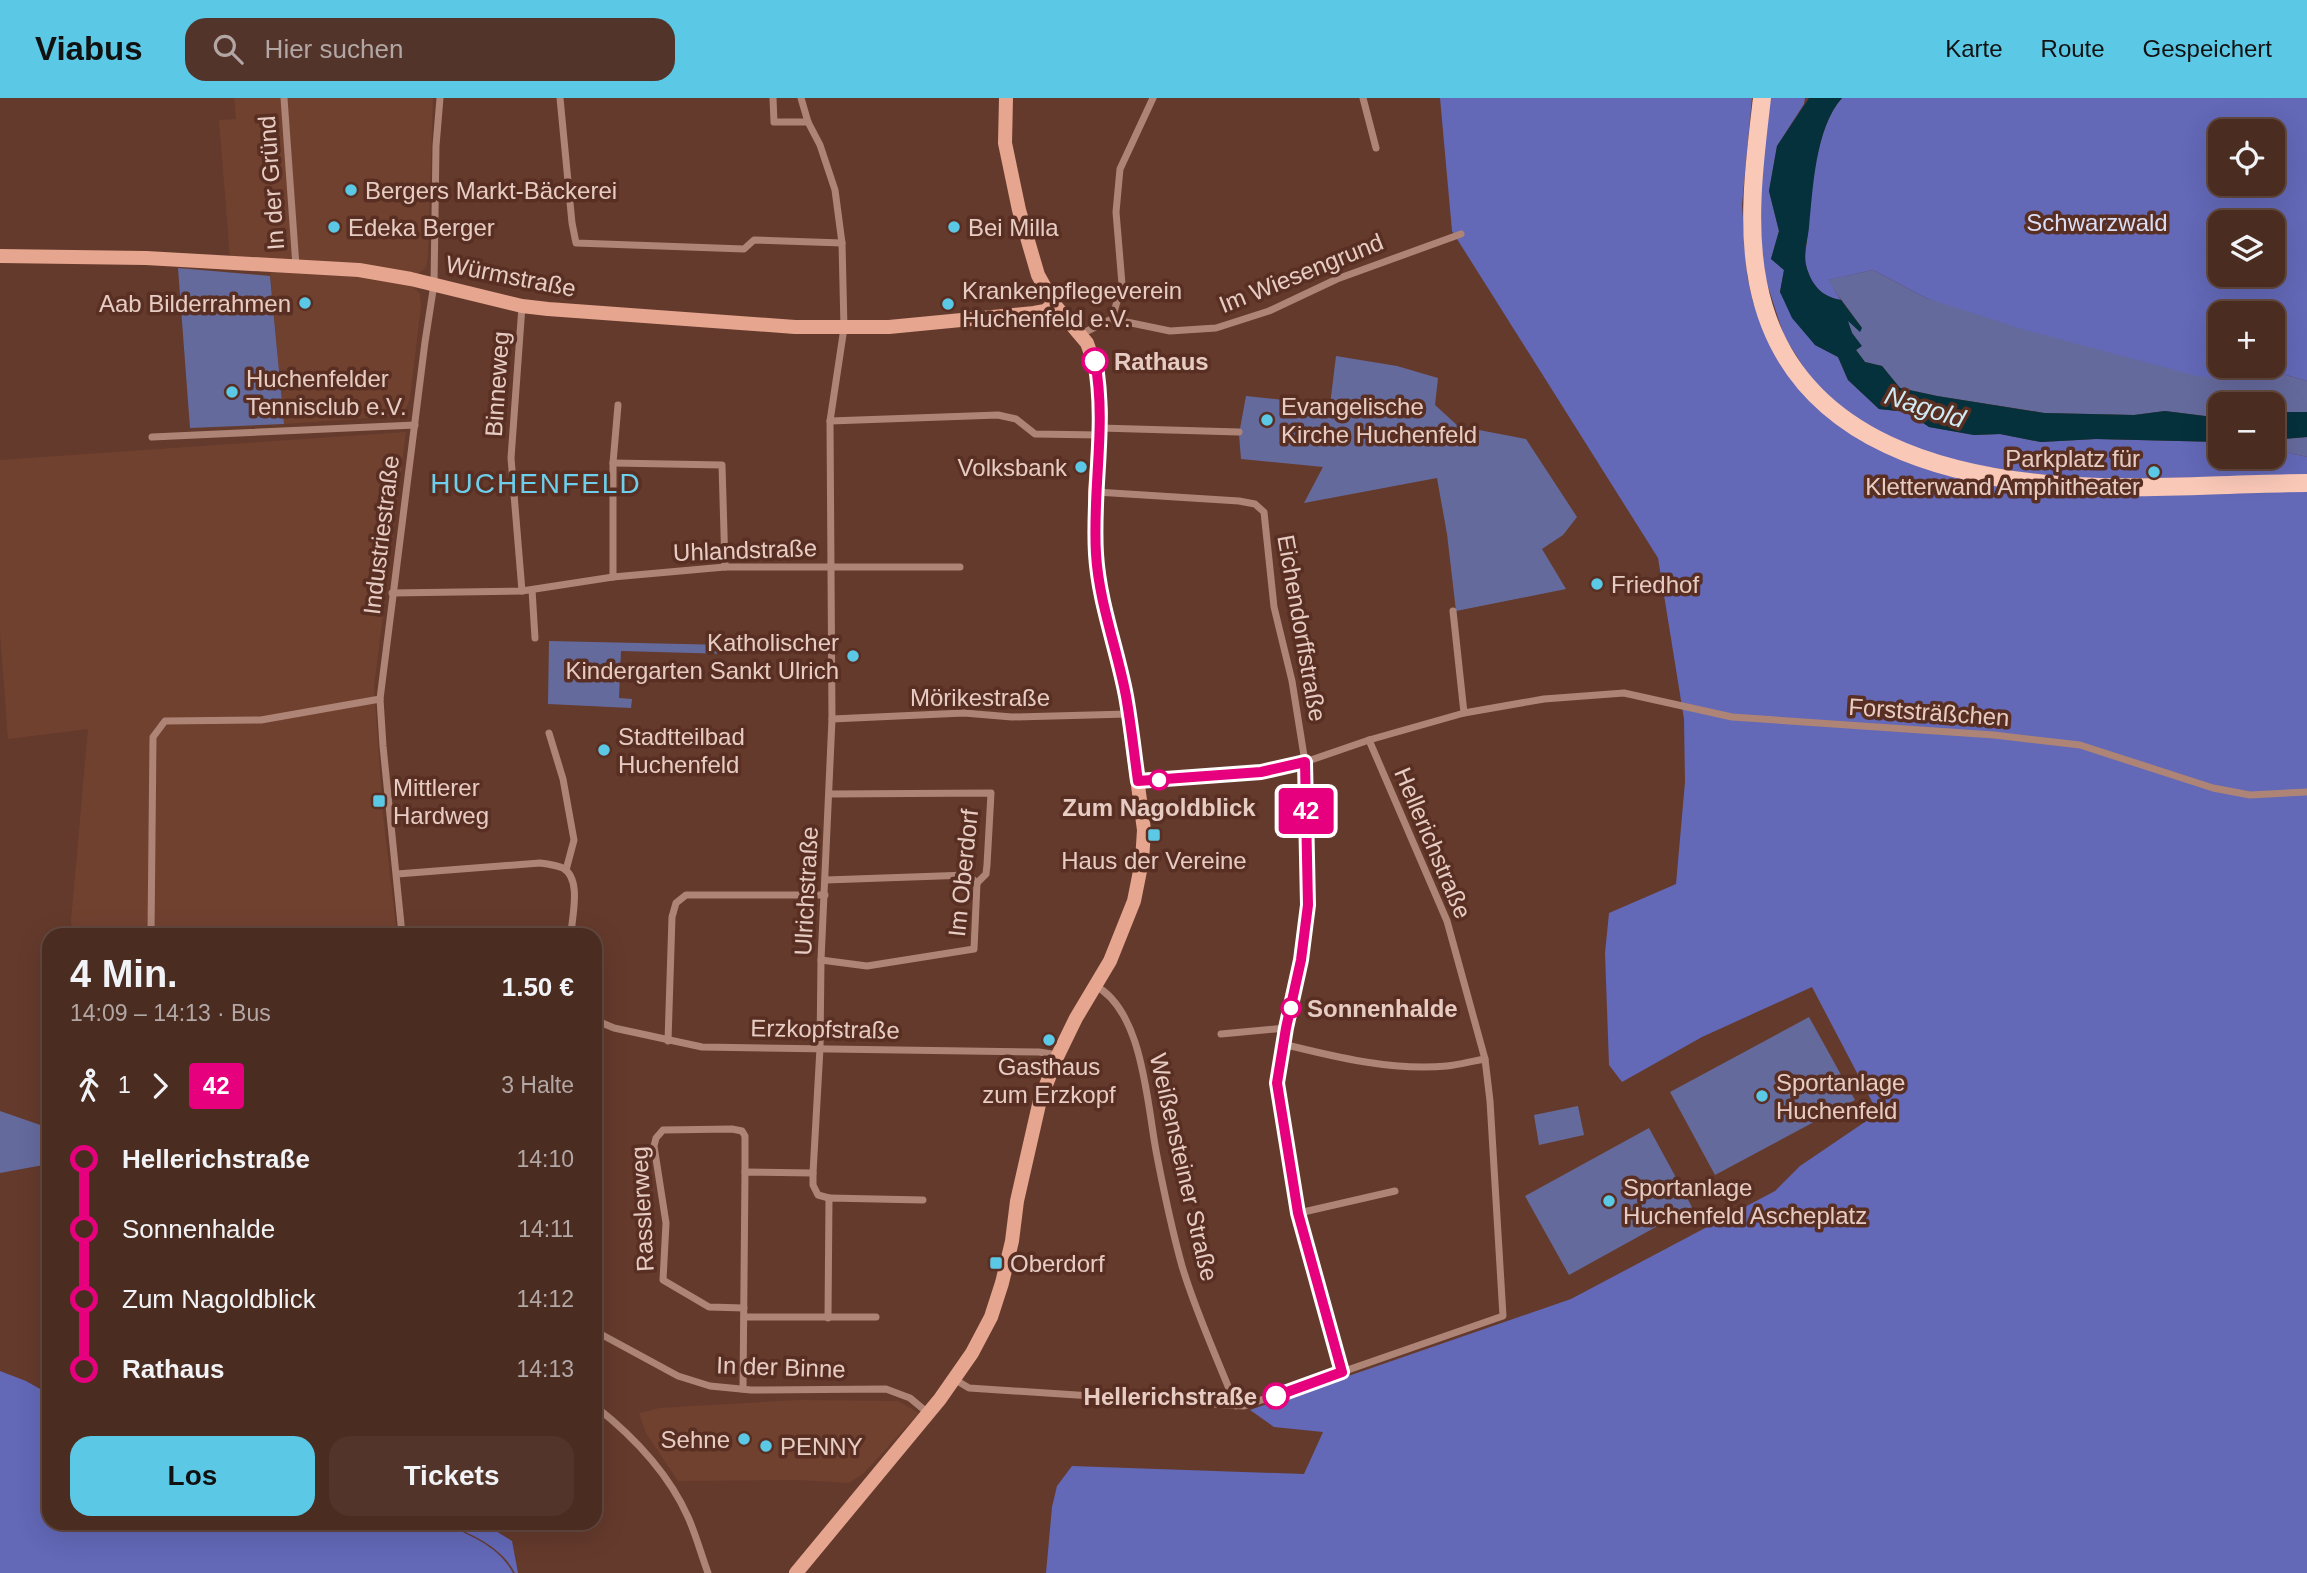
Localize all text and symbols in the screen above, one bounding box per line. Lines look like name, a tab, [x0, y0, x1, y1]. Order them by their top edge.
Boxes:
search box	[185, 18, 675, 81]
text: Viabus	[35, 30, 143, 67]
icon: search	[209, 30, 247, 68]
text: Hier suchen	[265, 34, 403, 64]
text: Karte	[1945, 35, 2003, 62]
text: Route	[2041, 35, 2105, 62]
text: Gespeichert	[2143, 35, 2272, 62]
street label: In der Gründ	[253, 115, 289, 251]
map controls	[2208, 119, 2285, 469]
button: locate	[2208, 119, 2285, 196]
place label: Bergers Markt-Bäckerei	[365, 177, 617, 204]
marker: Bergers Markt-Bäckerei	[343, 182, 359, 198]
park label: Schwarzwald	[2026, 209, 2168, 236]
button: layers	[2208, 210, 2285, 287]
place label: Edeka Berger	[348, 214, 495, 241]
place label: Bei Milla	[968, 214, 1059, 241]
marker: Edeka Berger	[326, 219, 342, 235]
marker: Bei Milla	[946, 219, 962, 235]
street label: Im Wiesengrund	[1215, 228, 1387, 318]
street label: Würmstraße	[444, 250, 578, 302]
place label: Krankenpflegeverein Huchenfeld e.V.	[962, 277, 1182, 332]
place label: Aab Bilderrahmen	[99, 290, 291, 317]
marker: Aab Bilderrahmen	[297, 295, 313, 311]
marker: Krankenpflegeverein Huchenfeld e.V.	[940, 296, 956, 312]
button: +	[2208, 301, 2285, 378]
street label: Binneweg	[480, 330, 514, 438]
marker: Rathaus	[1082, 348, 1108, 374]
place label: Rathaus	[1114, 348, 1209, 375]
place label: Huchenfelder Tennisclub e.V.	[246, 365, 407, 420]
water label: Nagold	[1881, 380, 1970, 434]
marker: Huchenfelder Tennisclub e.V.	[224, 384, 240, 400]
button: −	[2208, 392, 2285, 469]
place label: Evangelische Kirche Huchenfeld	[1281, 393, 1477, 448]
marker: Evangelische Kirche Huchenfeld	[1259, 412, 1275, 428]
place label: Parkplatz für Kletterwand Amphitheater	[1865, 445, 2140, 500]
street label: Industriestraße	[358, 454, 404, 616]
place label: Volksbank	[958, 454, 1068, 481]
marker: Volksbank	[1073, 459, 1089, 475]
marker: Parkplatz für Kletterwand Amphitheater	[2146, 464, 2162, 480]
district label: HUCHENFELD	[430, 468, 642, 499]
street label: Eichendorffstraße	[1272, 533, 1332, 723]
street label: Uhlandstraße	[673, 534, 817, 566]
place label: Friedhof	[1611, 571, 1699, 598]
marker: Friedhof	[1589, 576, 1605, 592]
place label: Katholischer Kindergarten Sankt Ulrich	[566, 629, 839, 684]
marker: Katholischer Kindergarten Sankt Ulrich	[845, 648, 861, 664]
street label: Mörikestraße	[910, 684, 1050, 711]
street label: Forststräßchen	[1848, 693, 2010, 731]
place label: Stadtteilbad Huchenfeld	[618, 723, 745, 778]
marker: Stadtteilbad Huchenfeld	[596, 742, 612, 758]
street label: Hellerichstraße	[1389, 763, 1477, 923]
marker: Zum Nagoldblick	[1149, 770, 1169, 790]
place label: Mittlerer Hardweg	[393, 774, 489, 829]
line badge: 42	[1274, 788, 1338, 834]
marker: Mittlerer Hardweg	[371, 793, 387, 809]
place label: Zum Nagoldblick	[1062, 794, 1256, 821]
text: 42	[1293, 797, 1319, 824]
street label: Im Oberdorf	[943, 808, 983, 938]
street label: Ulrichstraße	[789, 826, 823, 956]
marker: Haus der Vereine	[1146, 827, 1162, 843]
place label: Haus der Vereine	[1061, 847, 1247, 874]
text: 4 Min.	[70, 953, 178, 995]
text: 1.50 €	[502, 972, 574, 1002]
place label: Sonnenhalde	[1307, 995, 1458, 1022]
marker: Sonnenhalde	[1281, 998, 1301, 1018]
text: 14:09 – 14:13 · Bus	[70, 1000, 271, 1026]
street label: Erzkopfstraße	[750, 1014, 900, 1044]
marker: Gasthaus zum Erzkopf	[1041, 1032, 1057, 1048]
street label: Weißensteiner Straße	[1145, 1050, 1223, 1284]
place label: Gasthaus zum Erzkopf	[982, 1053, 1116, 1108]
icon: walk	[70, 1067, 108, 1105]
icon: forward	[141, 1067, 179, 1105]
place label: Sportanlage Huchenfeld	[1776, 1069, 1905, 1124]
text: 1	[118, 1072, 131, 1098]
text: 42	[203, 1072, 230, 1099]
text: 3 Halte	[501, 1072, 574, 1098]
marker: Sportanlage Huchenfeld	[1754, 1088, 1770, 1104]
text: Hellerichstraße	[122, 1144, 310, 1174]
text: 14:10	[516, 1146, 574, 1172]
street label: Rasslerweg	[625, 1146, 659, 1272]
place label: Sportanlage Huchenfeld Ascheplatz	[1623, 1174, 1867, 1229]
marker: Sportanlage Huchenfeld Ascheplatz	[1601, 1193, 1617, 1209]
text: Sonnenhalde	[122, 1214, 275, 1244]
text: 14:11	[518, 1216, 574, 1242]
place label: Oberdorf	[1010, 1250, 1105, 1277]
marker: Oberdorf	[988, 1255, 1004, 1271]
text: Zum Nagoldblick	[122, 1284, 316, 1314]
text: 14:12	[516, 1286, 574, 1312]
street label: In der Binne	[716, 1351, 846, 1383]
text: Rathaus	[122, 1354, 225, 1384]
text: 14:13	[516, 1356, 574, 1382]
place label: Hellerichstraße	[1084, 1383, 1257, 1410]
marker: Hellerichstraße	[1263, 1383, 1289, 1409]
place label: Sehne	[661, 1426, 730, 1453]
marker: Sehne	[736, 1431, 752, 1447]
place label: PENNY	[780, 1433, 863, 1460]
button: Los	[70, 1436, 315, 1516]
button: Tickets	[329, 1436, 574, 1516]
marker: PENNY	[758, 1438, 774, 1454]

